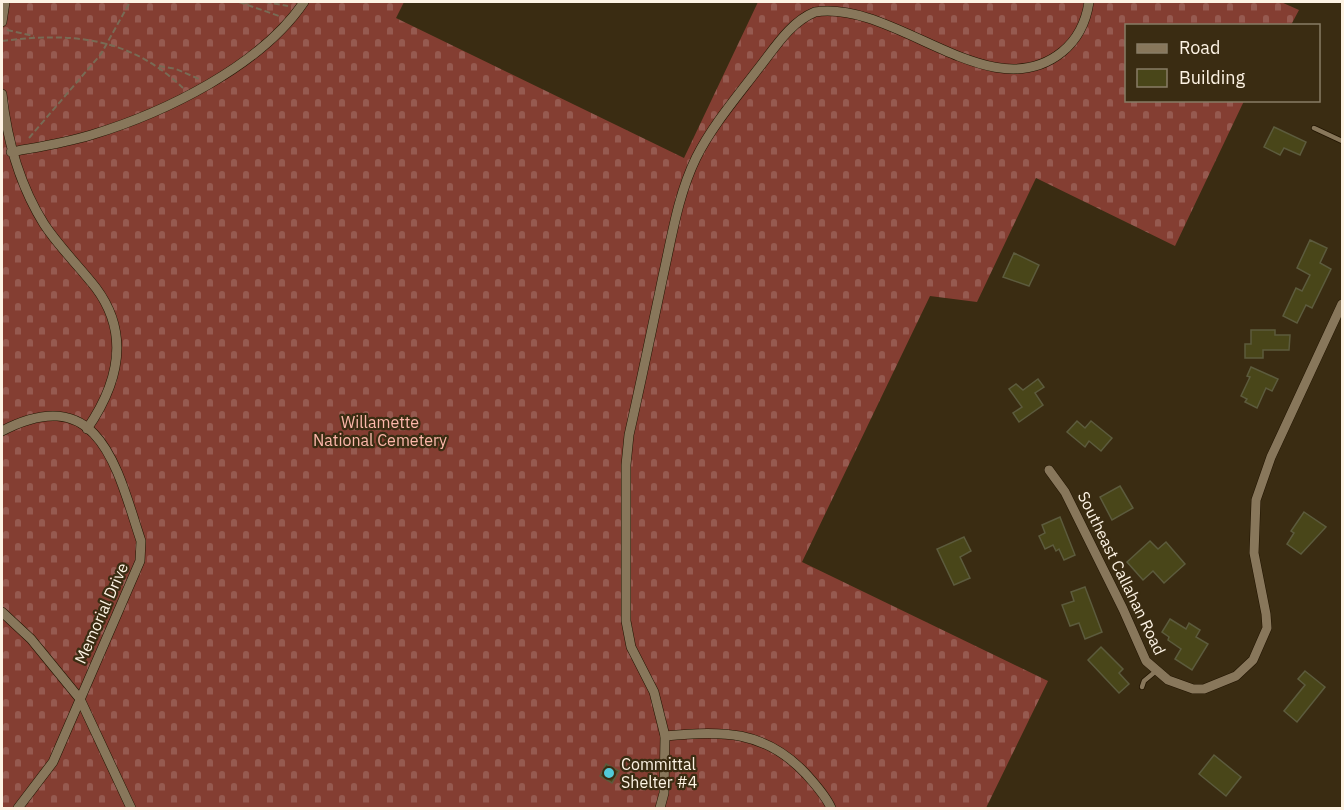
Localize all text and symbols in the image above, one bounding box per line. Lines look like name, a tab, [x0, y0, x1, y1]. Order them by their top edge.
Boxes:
legend	[1125, 24, 1320, 102]
text: Road	[1179, 36, 1220, 59]
text: Building	[1179, 66, 1246, 89]
park label: Willamette National Cemetery	[313, 412, 447, 450]
street label: Southeast Callahan Road	[1074, 488, 1170, 658]
street label: Memorial Drive	[70, 559, 132, 667]
place label: Committal Shelter #4	[621, 754, 697, 792]
marker: Committal Shelter #4	[602, 766, 616, 780]

